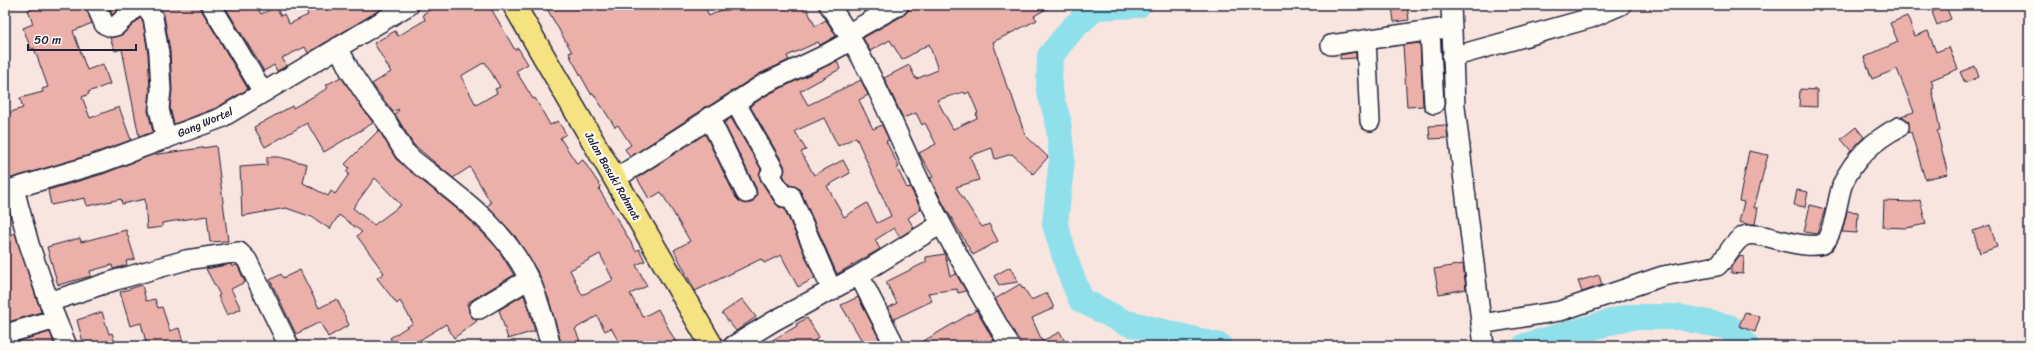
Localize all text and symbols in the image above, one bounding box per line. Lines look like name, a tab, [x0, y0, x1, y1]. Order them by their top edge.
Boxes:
scale bar	[28, 26, 136, 52]
text: 50 m	[34, 29, 61, 51]
street label: Gang Wortel	[174, 102, 237, 143]
street label: Jalan Basuki Rahmat	[579, 128, 646, 224]

